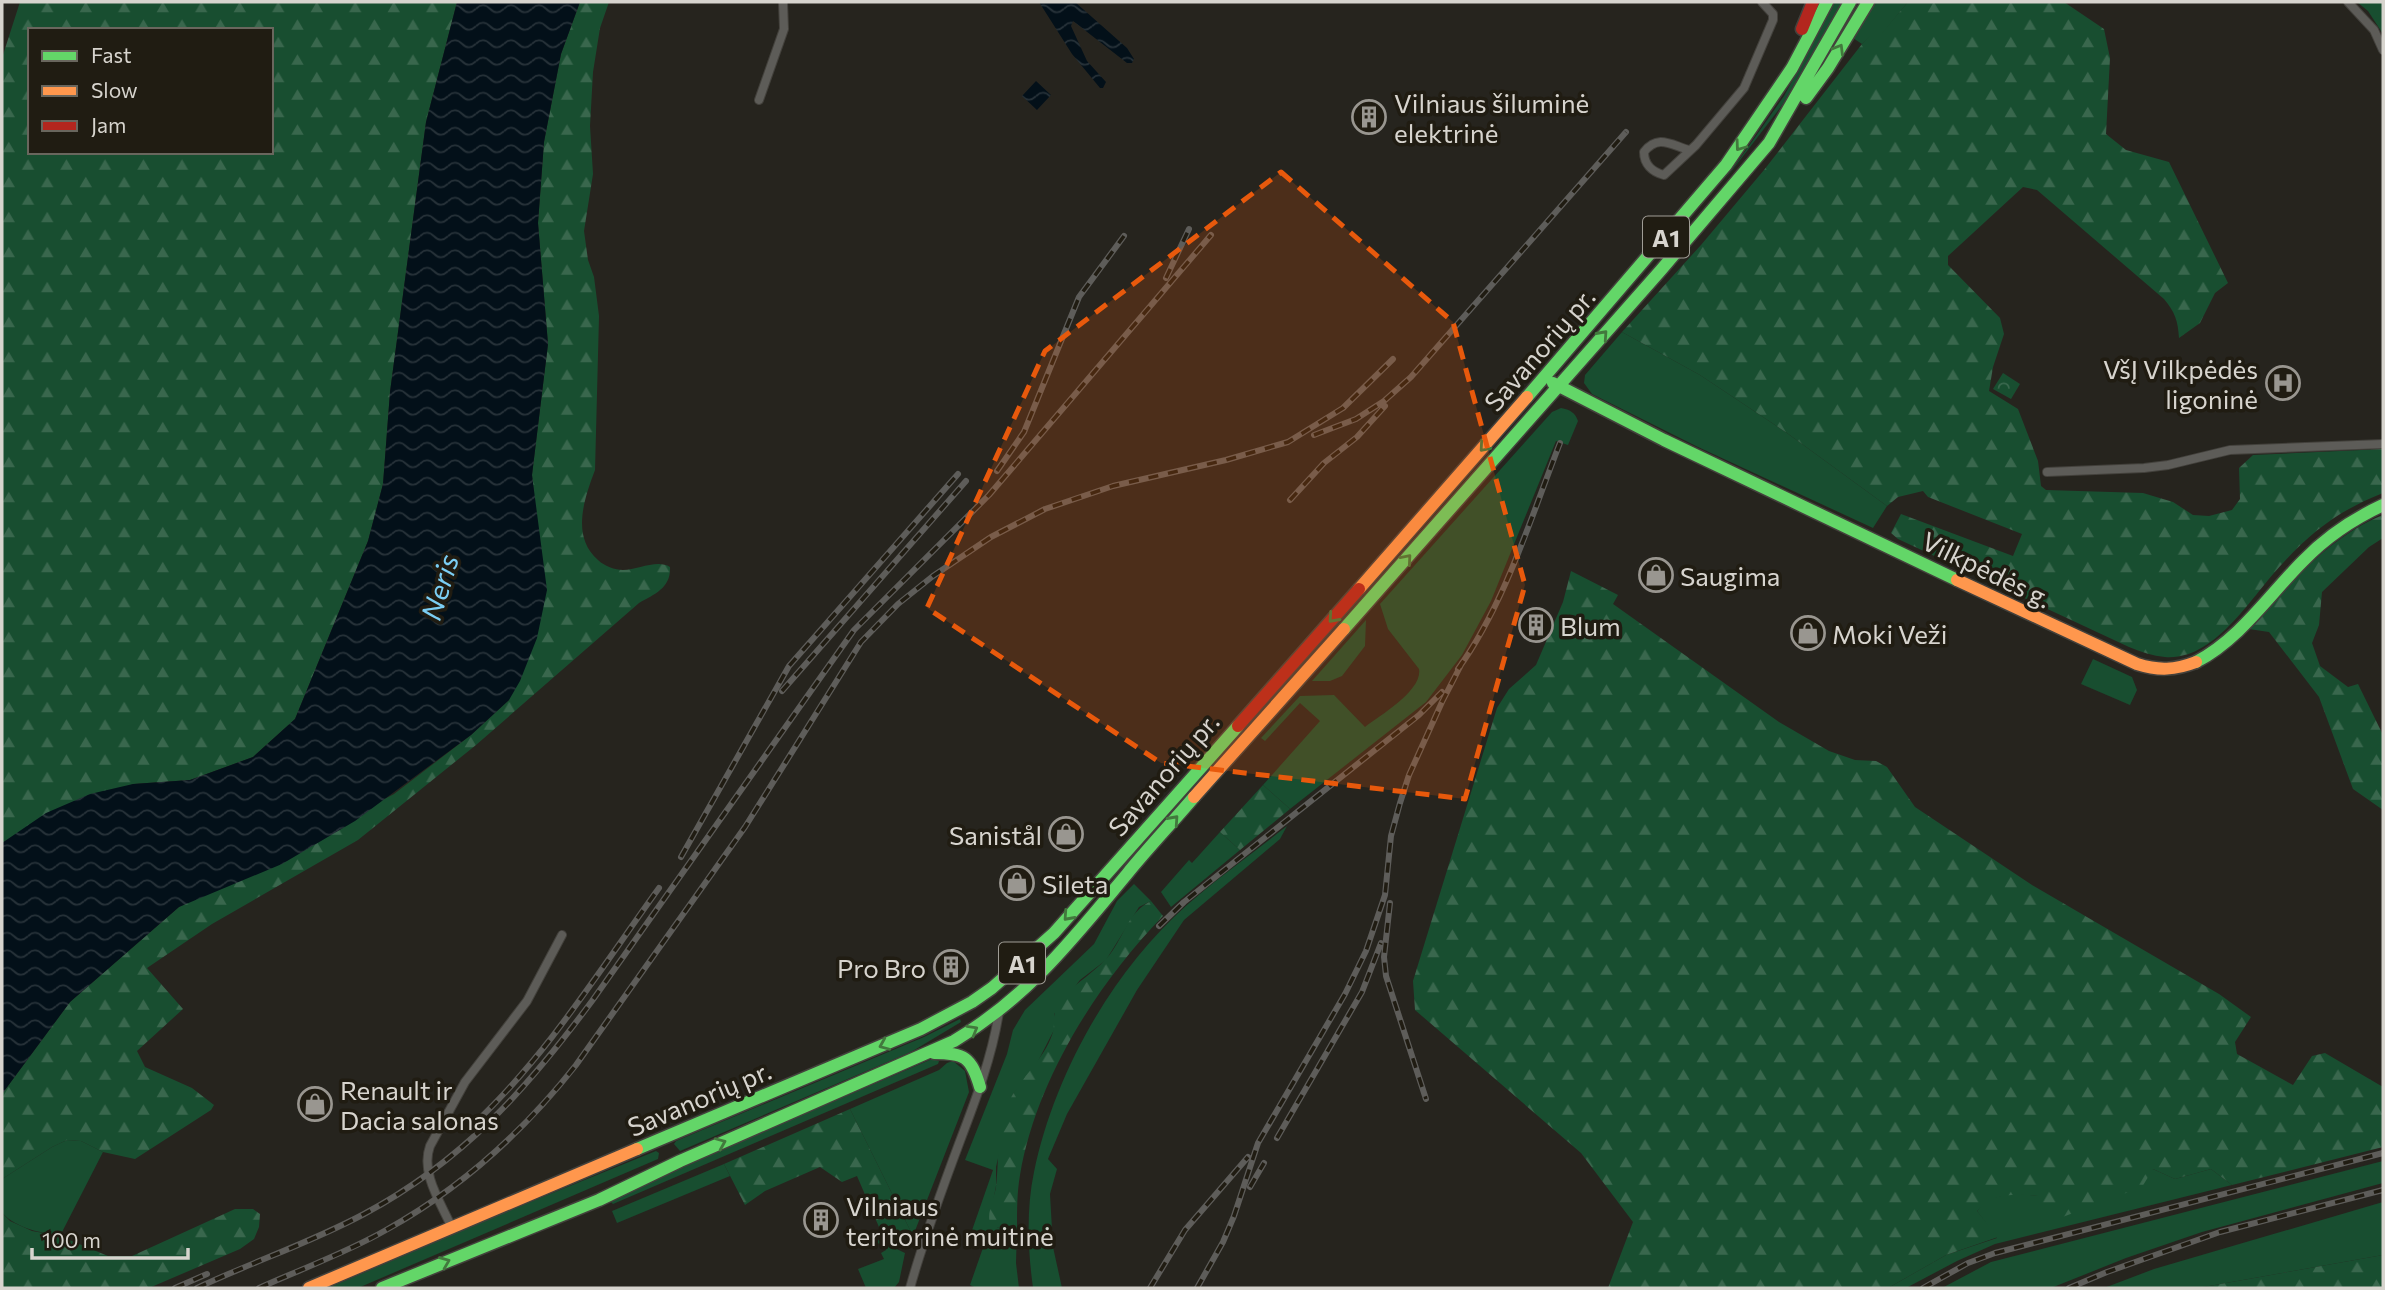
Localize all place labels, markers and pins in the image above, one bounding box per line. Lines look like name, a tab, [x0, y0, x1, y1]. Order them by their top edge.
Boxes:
place label: Vilniaus šiluminė elektrinė	[1394, 87, 1589, 148]
building icon: Vilniaus šiluminė elektrinė	[1350, 98, 1388, 136]
place label: VšĮ Vilkpėdės ligoninė	[2103, 353, 2258, 414]
hospital icon: VšĮ Vilkpėdės ligoninė	[2264, 364, 2302, 402]
shop icon: Saugima	[1637, 556, 1675, 594]
place label: Saugima	[1680, 560, 1780, 591]
building icon: Blum	[1517, 606, 1555, 644]
place label: Blum	[1560, 610, 1621, 641]
shop icon: Moki Veži	[1789, 614, 1827, 652]
place label: Moki Veži	[1832, 618, 1947, 649]
shop icon: Sanistål	[1047, 815, 1085, 853]
place label: Sanistål	[949, 819, 1042, 850]
shop icon: Sileta	[998, 864, 1036, 902]
place label: Sileta	[1042, 868, 1108, 899]
building icon: Pro Bro	[932, 948, 970, 986]
place label: Pro Bro	[837, 952, 926, 983]
place label: Renault ir Dacia salonas	[340, 1074, 499, 1135]
shop icon: Renault ir Dacia salonas	[296, 1085, 334, 1123]
place label: Vilniaus teritorinė muitinė	[846, 1190, 1054, 1251]
building icon: Vilniaus teritorinė muitinė	[802, 1201, 840, 1239]

